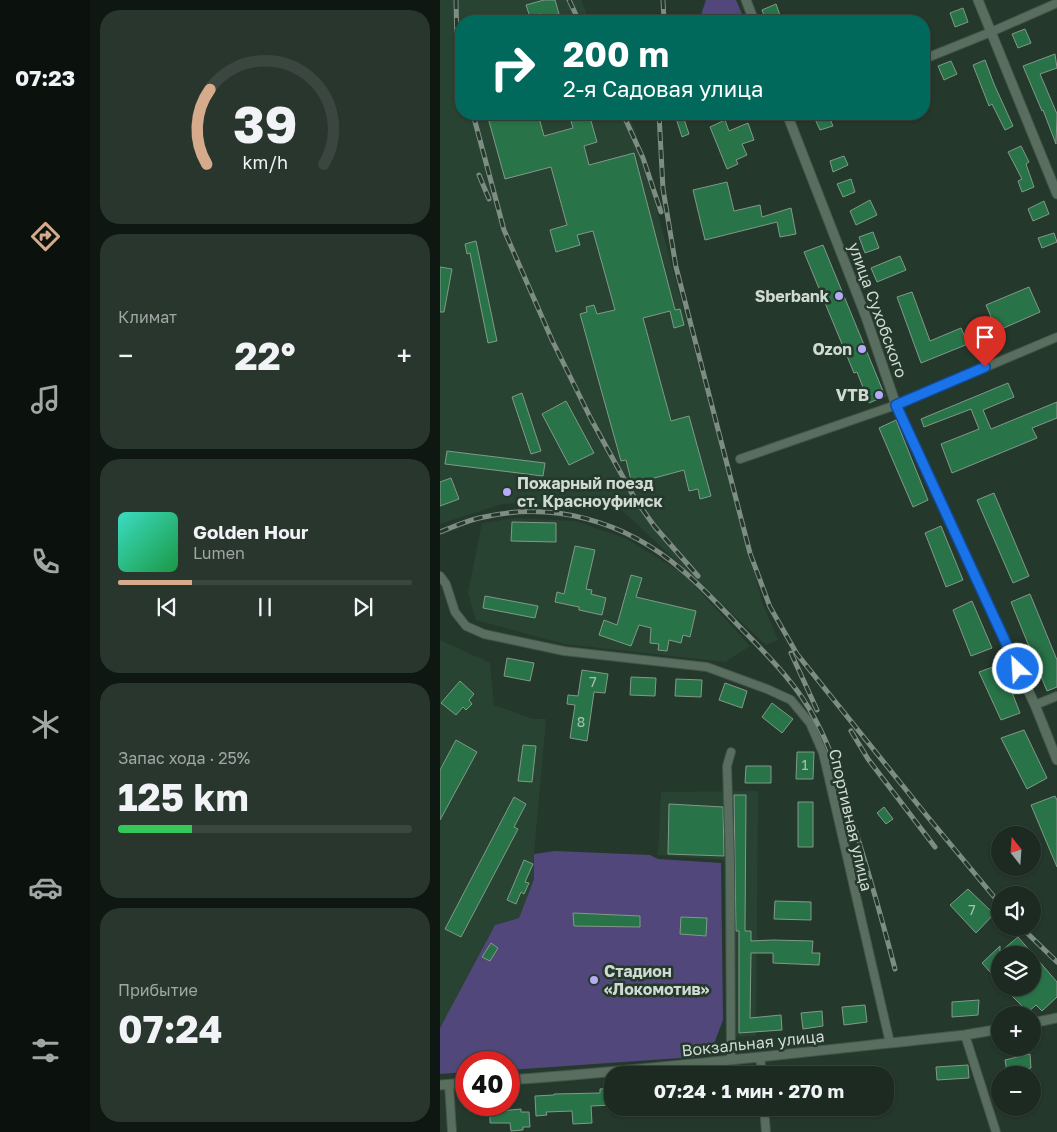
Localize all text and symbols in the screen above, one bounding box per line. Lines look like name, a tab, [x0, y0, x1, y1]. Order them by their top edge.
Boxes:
text: 200 m	[563, 33, 669, 75]
icon: right	[480, 35, 545, 100]
text: 07:23	[15, 64, 75, 91]
text: 2-я Садовая улица	[563, 75, 763, 102]
text: 39	[233, 92, 297, 154]
text: km/h	[242, 151, 288, 173]
icon: directions	[28, 219, 63, 254]
street label: улица Сухобского	[844, 240, 912, 380]
place label: Sberbank	[755, 286, 830, 306]
marker: Sberbank	[833, 290, 845, 302]
text: Климат	[118, 307, 177, 327]
pin	[964, 316, 1006, 367]
icon: arrive	[971, 323, 999, 351]
text: 22°	[234, 333, 296, 378]
text: −	[118, 339, 133, 372]
text: +	[397, 339, 412, 372]
place label: Ozon	[812, 339, 852, 359]
marker: Ozon	[856, 343, 868, 355]
icon: music	[28, 382, 63, 417]
place label: VTB	[836, 385, 869, 405]
marker: VTB	[873, 389, 885, 401]
place label: Пожарный поезд ст. Красноуфимск	[517, 473, 663, 511]
marker: Пожарный поезд ст. Красноуфимск	[501, 486, 513, 498]
text: Golden Hour	[193, 520, 308, 543]
text: Lumen	[193, 543, 245, 563]
icon: phone	[28, 544, 63, 579]
icon: previous	[153, 593, 181, 621]
icon: pause	[251, 593, 279, 621]
icon: next	[349, 593, 377, 621]
position arrow	[991, 642, 1043, 694]
house number: 7	[589, 673, 597, 690]
icon: climate	[28, 707, 63, 742]
house number: 8	[577, 713, 585, 730]
street label: Спортивная улица	[825, 747, 877, 893]
text: Запас хода · 25%	[118, 748, 250, 768]
house number: 1	[802, 756, 809, 773]
text: 125 km	[118, 774, 249, 819]
north arrow	[991, 826, 1041, 876]
map controls	[991, 826, 1041, 1116]
icon: car	[28, 870, 63, 905]
button: sound	[991, 886, 1041, 936]
house number: 7	[968, 901, 976, 918]
button: layers	[991, 946, 1041, 996]
place label: Стадион «Локомотив»	[604, 961, 710, 999]
marker: Стадион «Локомотив»	[588, 974, 600, 986]
text: Прибытие	[118, 980, 198, 1000]
text: 07:24	[118, 1006, 223, 1051]
button: +	[991, 1006, 1041, 1056]
street label: Вокзальная улица	[681, 1026, 825, 1060]
icon: filters	[28, 1033, 63, 1068]
speed limit sign: 40	[455, 1051, 520, 1116]
button: −	[991, 1066, 1041, 1116]
text: 07:24 · 1 мин · 270 m	[654, 1079, 844, 1102]

